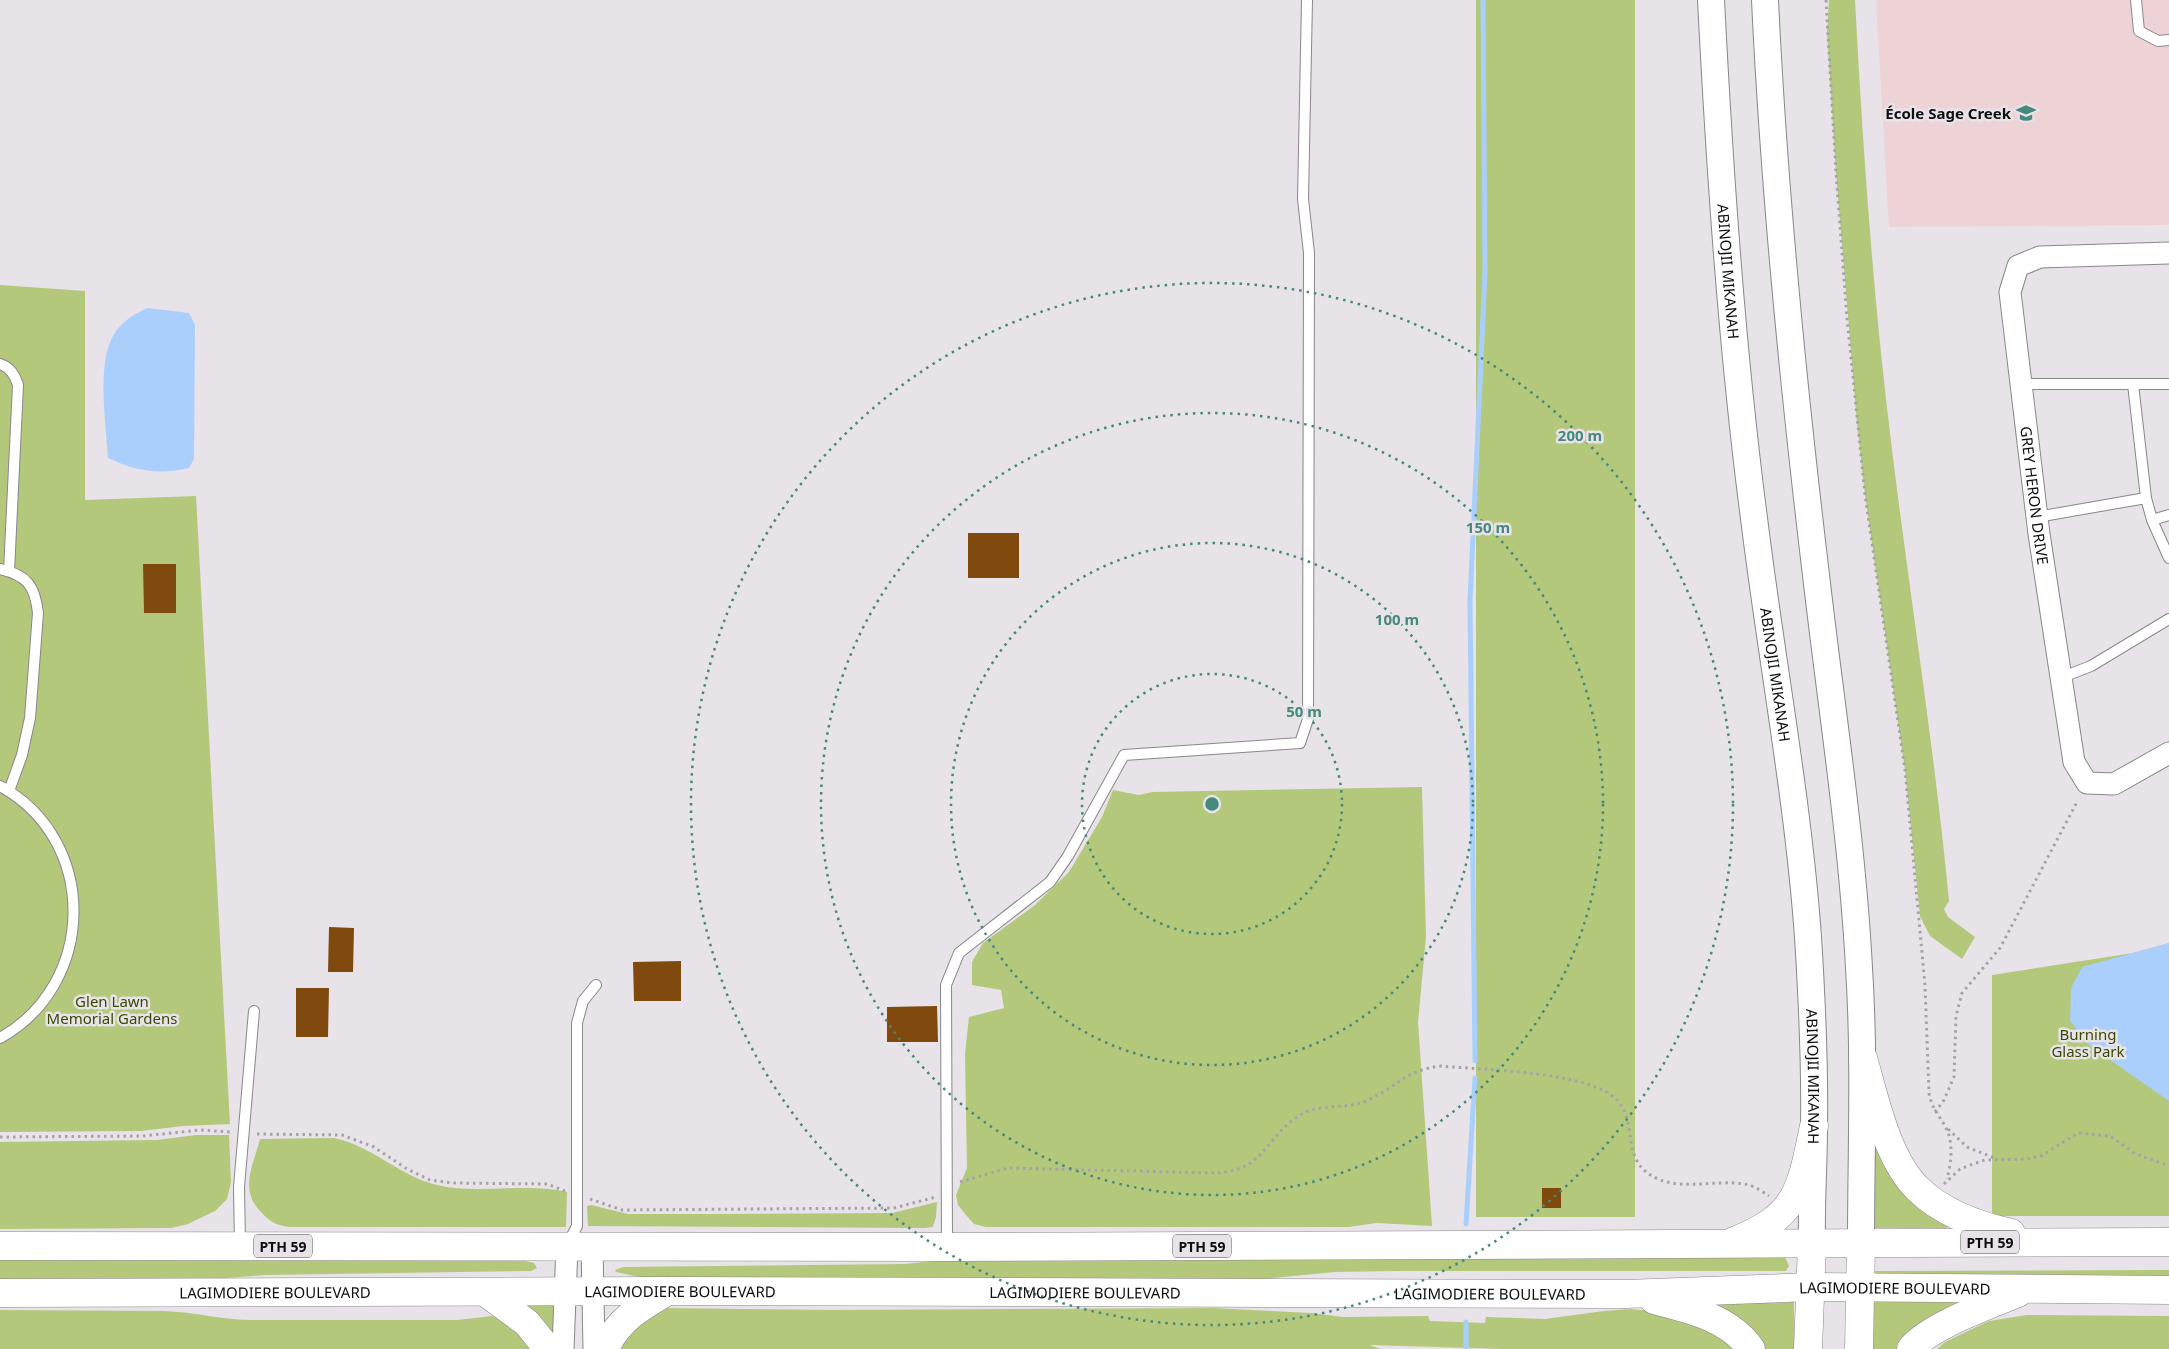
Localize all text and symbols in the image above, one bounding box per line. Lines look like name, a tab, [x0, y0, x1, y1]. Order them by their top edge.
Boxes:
school or university icon: École Sage Creek	[2015, 102, 2037, 124]
place label: École Sage Creek	[1885, 103, 2012, 123]
street label: ABINOJII MIKANAH	[1713, 203, 1744, 340]
text: 200 m	[1558, 425, 1602, 445]
street label: GREY HERON DRIVE	[2016, 425, 2054, 566]
text: 150 m	[1466, 517, 1510, 537]
street label: ABINOJII MIKANAH	[1756, 606, 1796, 743]
text: 100 m	[1375, 609, 1419, 629]
text: 50 m	[1286, 701, 1322, 721]
centre of rings	[1203, 795, 1221, 813]
park label: Glen Lawn Memorial Gardens	[47, 991, 177, 1028]
street label: ABINOJII MIKANAH	[1802, 1008, 1824, 1144]
park label: Burning Glass Park	[2051, 1024, 2125, 1061]
road number: PTH 59	[1961, 1230, 2019, 1254]
road number: PTH 59	[254, 1234, 312, 1258]
road number: PTH 59	[1173, 1234, 1231, 1258]
street label: LAGIMODIERE BOULEVARD	[1799, 1277, 1991, 1299]
street label: LAGIMODIERE BOULEVARD	[584, 1281, 776, 1301]
street label: LAGIMODIERE BOULEVARD	[179, 1282, 371, 1302]
street label: LAGIMODIERE BOULEVARD	[989, 1282, 1181, 1303]
street label: LAGIMODIERE BOULEVARD	[1394, 1283, 1586, 1304]

